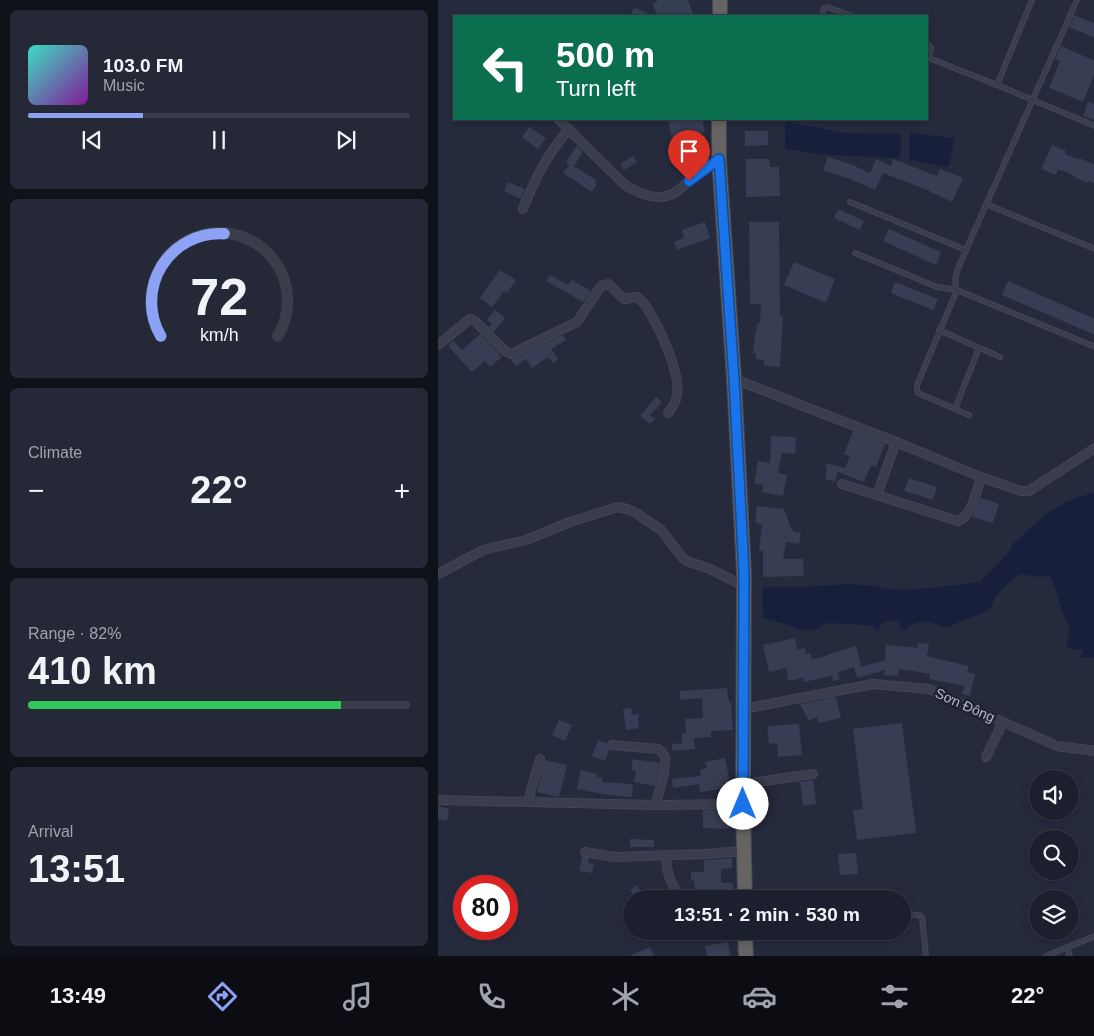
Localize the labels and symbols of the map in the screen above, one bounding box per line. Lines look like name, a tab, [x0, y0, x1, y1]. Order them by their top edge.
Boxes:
pin	[668, 130, 710, 181]
street label: Sơn Đông	[933, 685, 997, 725]
position arrow	[716, 777, 768, 829]
speed limit sign: 80	[453, 875, 518, 940]

